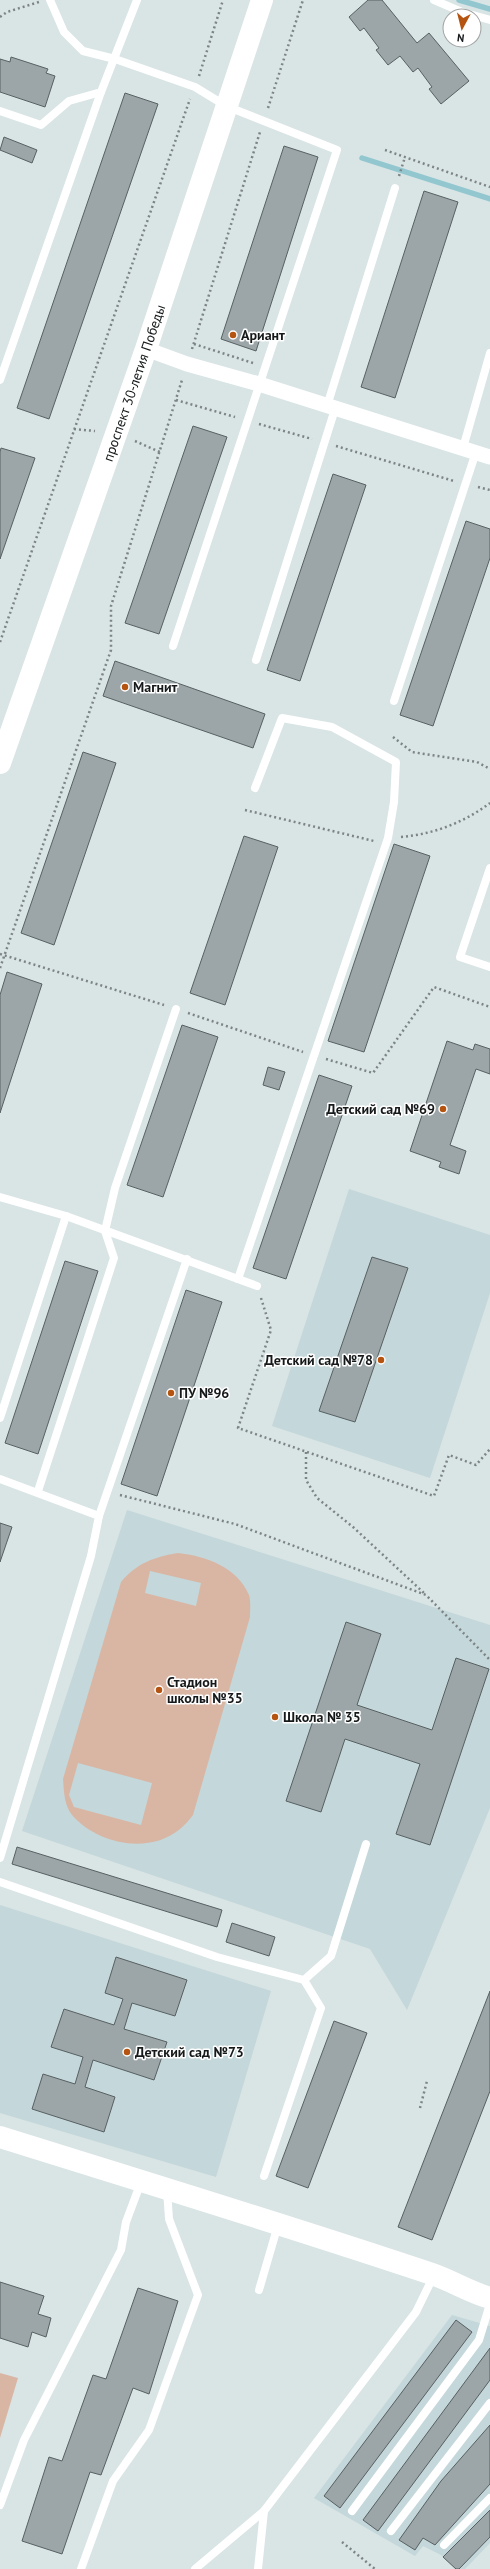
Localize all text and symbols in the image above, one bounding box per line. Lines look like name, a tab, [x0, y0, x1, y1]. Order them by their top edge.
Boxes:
north arrow	[442, 8, 482, 48]
text: N	[456, 31, 465, 45]
street label: проспект 30-летия Победы	[99, 302, 169, 464]
place label: Ариант	[241, 326, 285, 344]
marker: Ариант	[228, 330, 238, 340]
place label: Магнит	[133, 678, 178, 696]
marker: Магнит	[120, 682, 130, 692]
place label: Детский сад №69	[326, 1100, 435, 1118]
marker: Детский сад №69	[438, 1104, 448, 1114]
place label: Детский сад №78	[264, 1351, 373, 1369]
marker: Детский сад №78	[376, 1355, 386, 1365]
place label: ПУ №96	[179, 1384, 229, 1402]
marker: ПУ №96	[166, 1388, 176, 1398]
place label: Стадион школы №35	[167, 1673, 243, 1707]
marker: Стадион школы №35	[154, 1685, 164, 1695]
place label: Школа № 35	[283, 1708, 361, 1726]
marker: Школа № 35	[270, 1712, 280, 1722]
place label: Детский сад №73	[135, 2043, 244, 2061]
marker: Детский сад №73	[122, 2047, 132, 2057]

